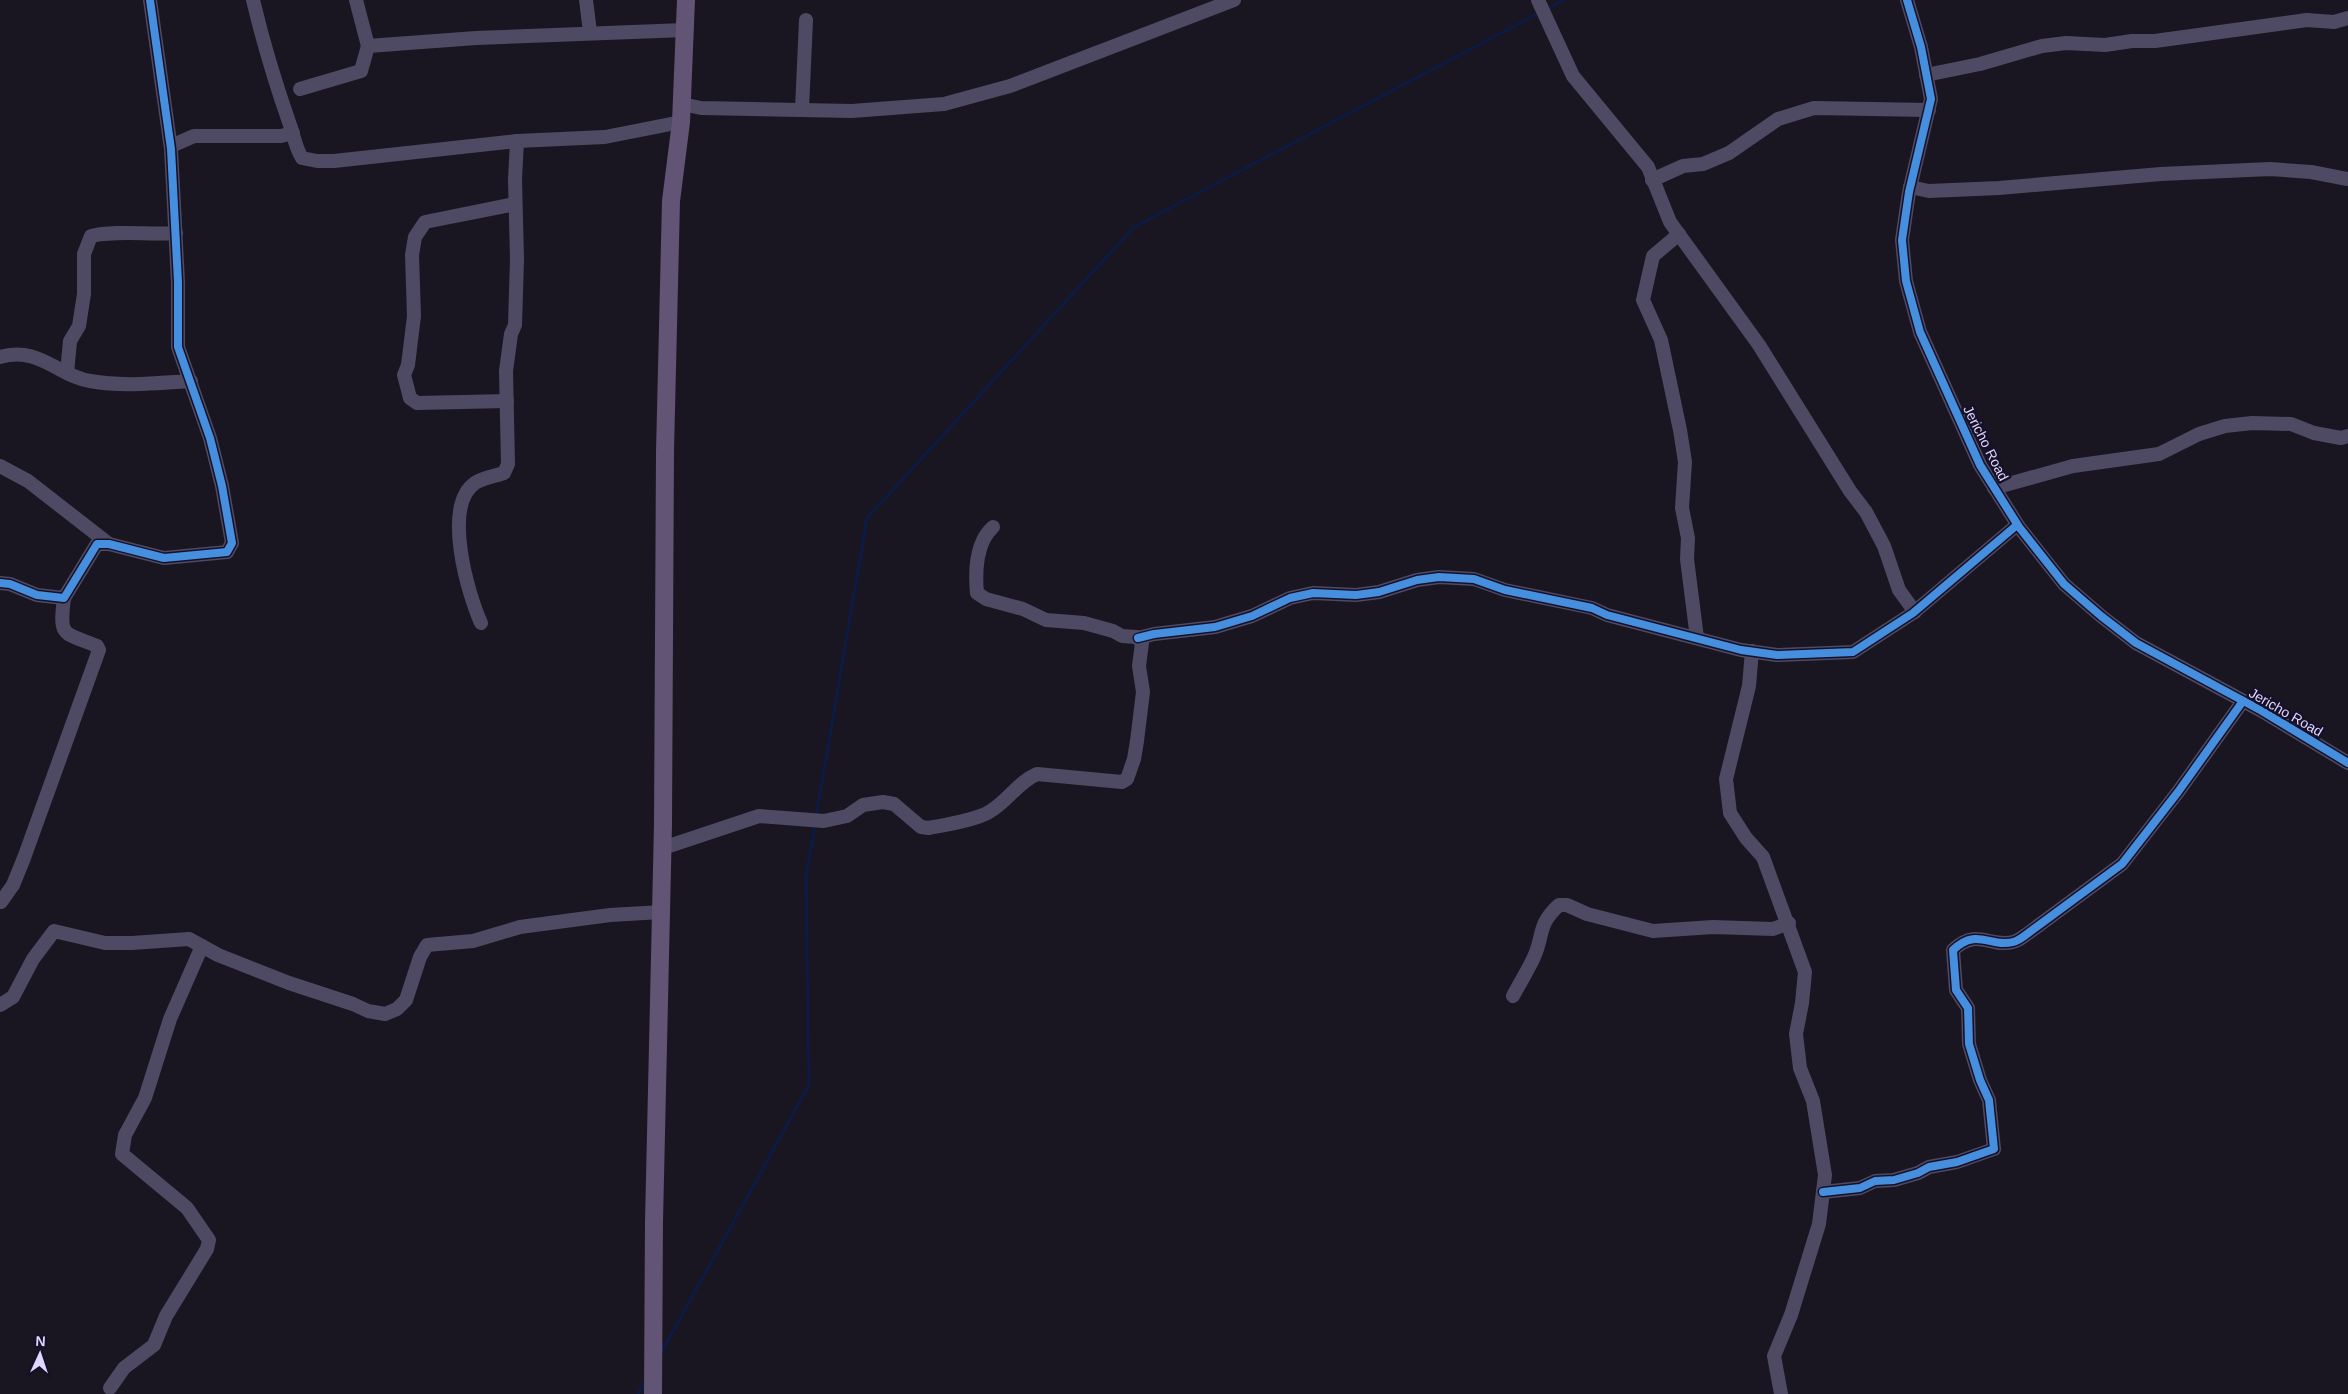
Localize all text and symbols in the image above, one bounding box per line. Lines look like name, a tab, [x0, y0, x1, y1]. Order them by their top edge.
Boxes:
street label: Jericho Road	[1960, 403, 2012, 483]
street label: Jericho Road	[2246, 684, 2326, 740]
north arrow	[15, 1329, 65, 1379]
text: N	[35, 1333, 46, 1349]

